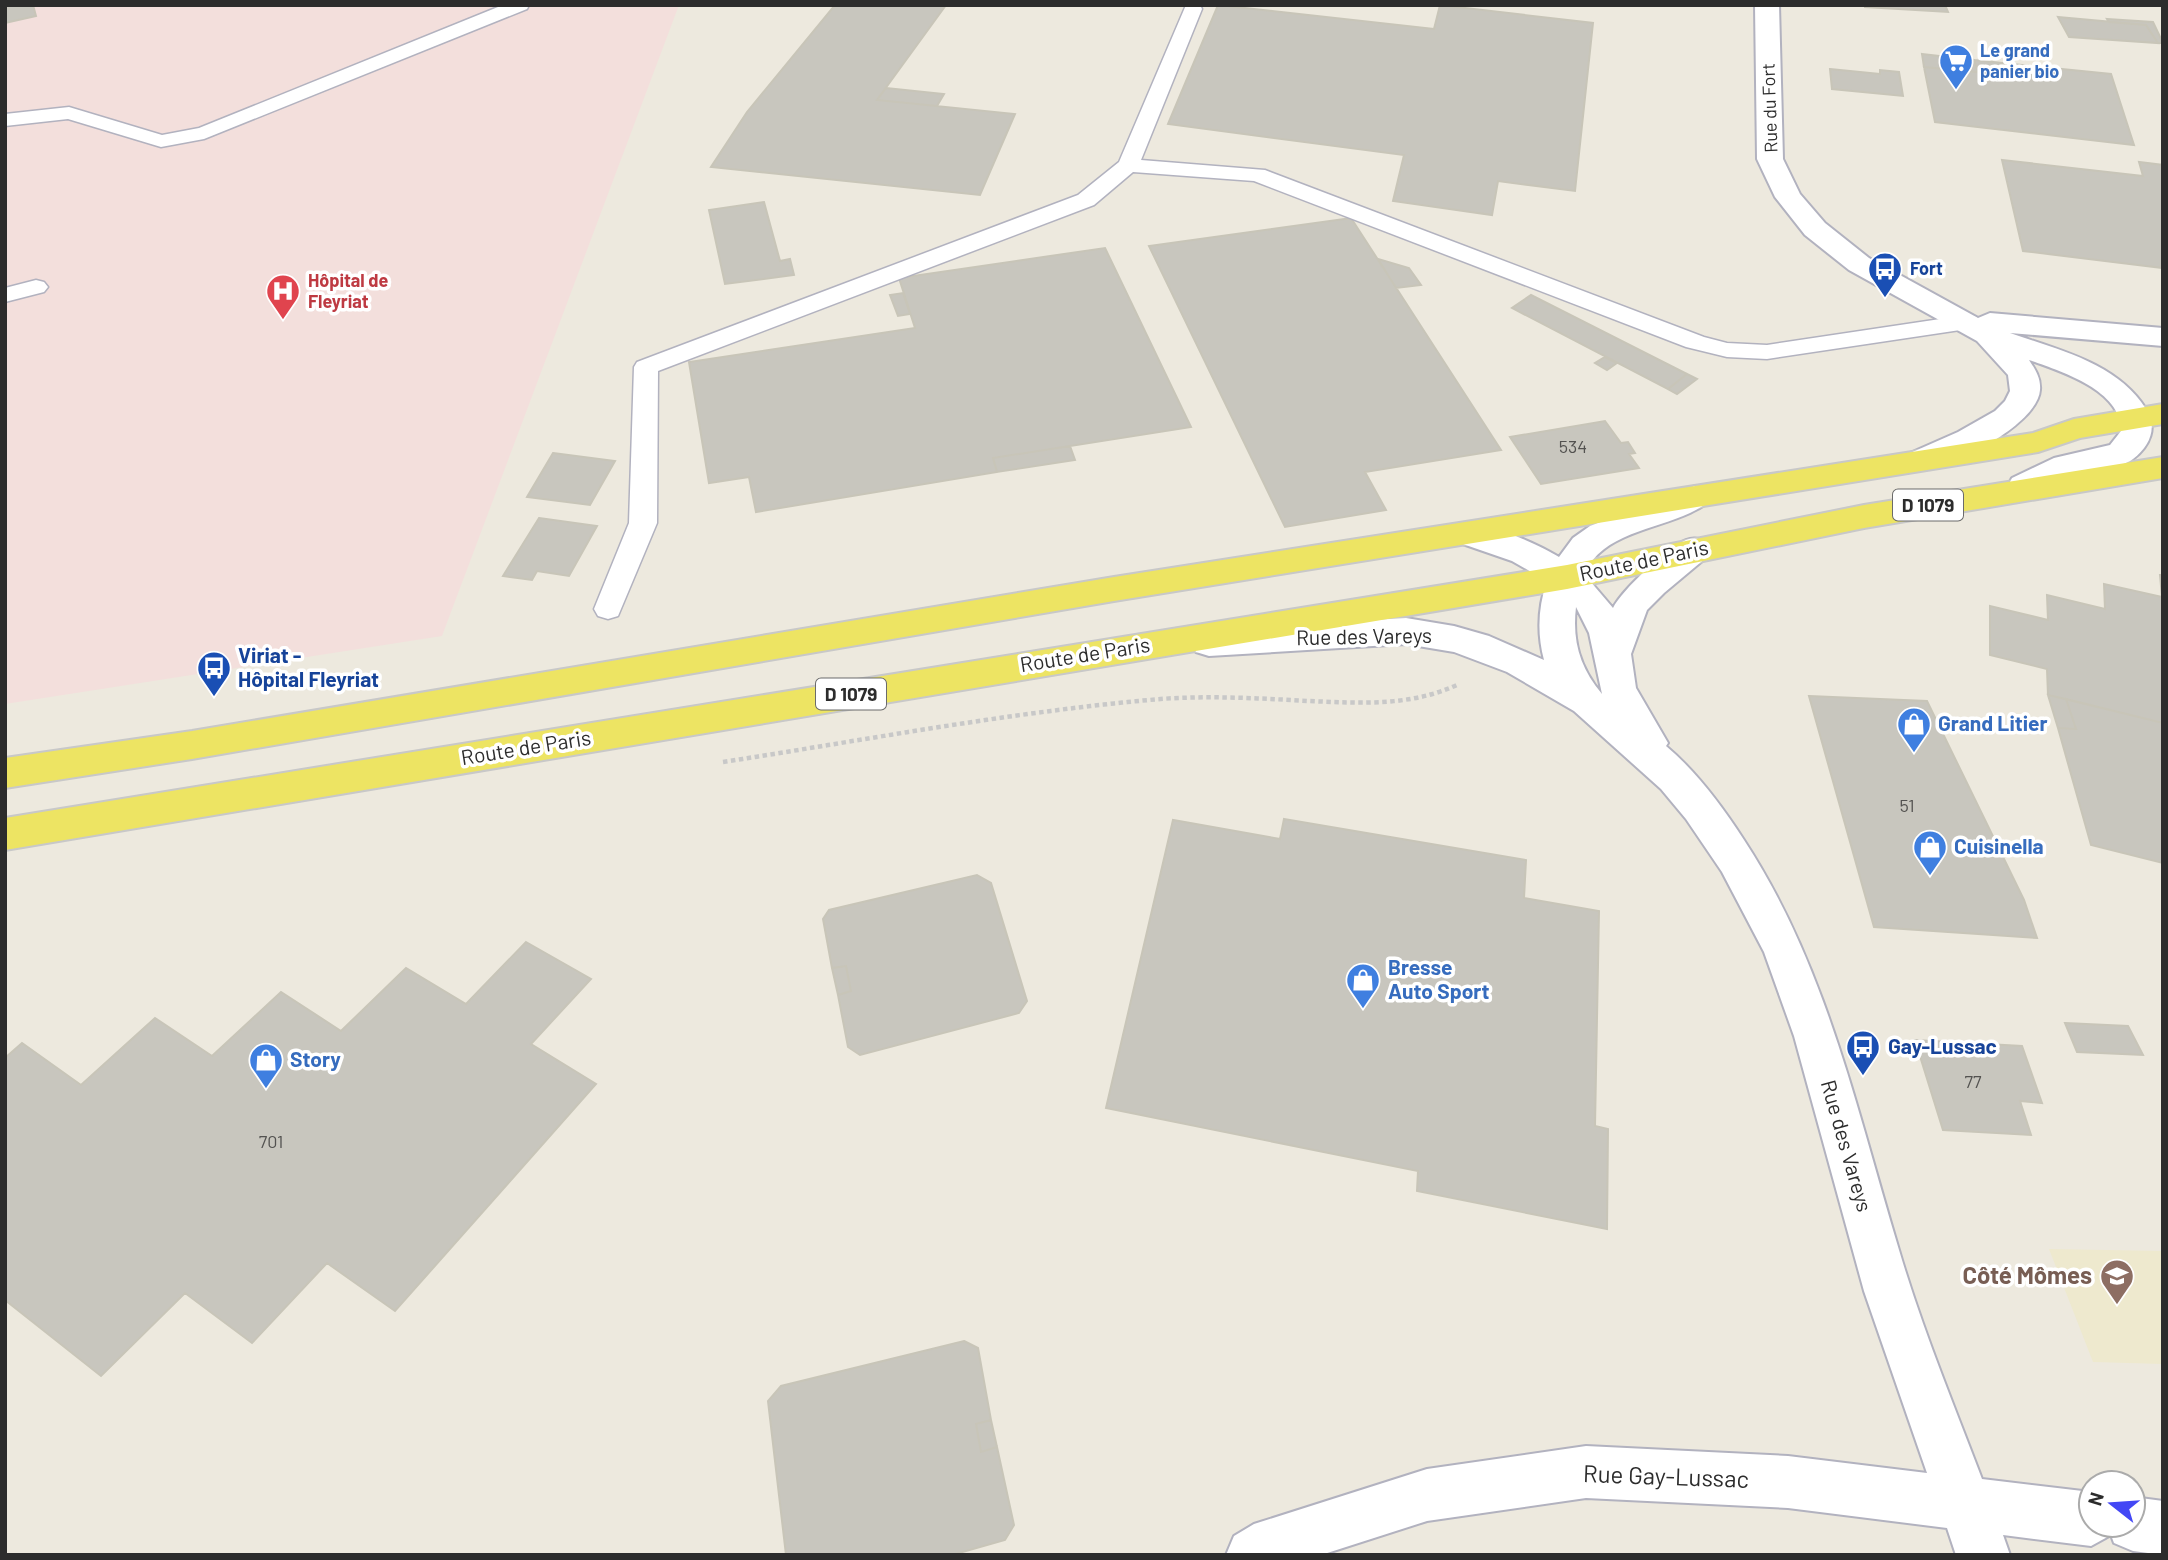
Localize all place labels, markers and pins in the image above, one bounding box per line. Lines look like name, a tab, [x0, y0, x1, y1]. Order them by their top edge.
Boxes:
place label: Le grand panier bio	[1980, 39, 2059, 82]
supermarket icon: Le grand panier bio	[1937, 42, 1975, 91]
bus stop icon: Fort	[1866, 250, 1904, 299]
place label: Fort	[1910, 257, 1943, 279]
place label: Hôpital de Fleyriat	[308, 269, 389, 312]
hospital icon: Hôpital de Fleyriat	[264, 272, 302, 321]
place label: Viriat - Hôpital Fleyriat	[238, 642, 379, 691]
bus stop icon: Viriat - Hôpital Fleyriat	[195, 649, 233, 698]
shop icon: Grand Litier	[1895, 705, 1933, 754]
place label: Grand Litier	[1938, 710, 2048, 735]
shop icon: Cuisinella	[1911, 828, 1949, 877]
place label: Cuisinella	[1954, 833, 2044, 858]
place label: Bresse Auto Sport	[1388, 954, 1489, 1003]
shop icon: Bresse Auto Sport	[1344, 961, 1382, 1010]
bus stop icon: Gay-Lussac	[1844, 1028, 1882, 1077]
place label: Gay-Lussac	[1888, 1033, 1997, 1058]
shop icon: Story	[247, 1041, 285, 1090]
place label: Story	[290, 1046, 341, 1071]
school or university icon: Côté Mômes	[2098, 1257, 2136, 1306]
place label: Côté Mômes	[1962, 1260, 2092, 1289]

